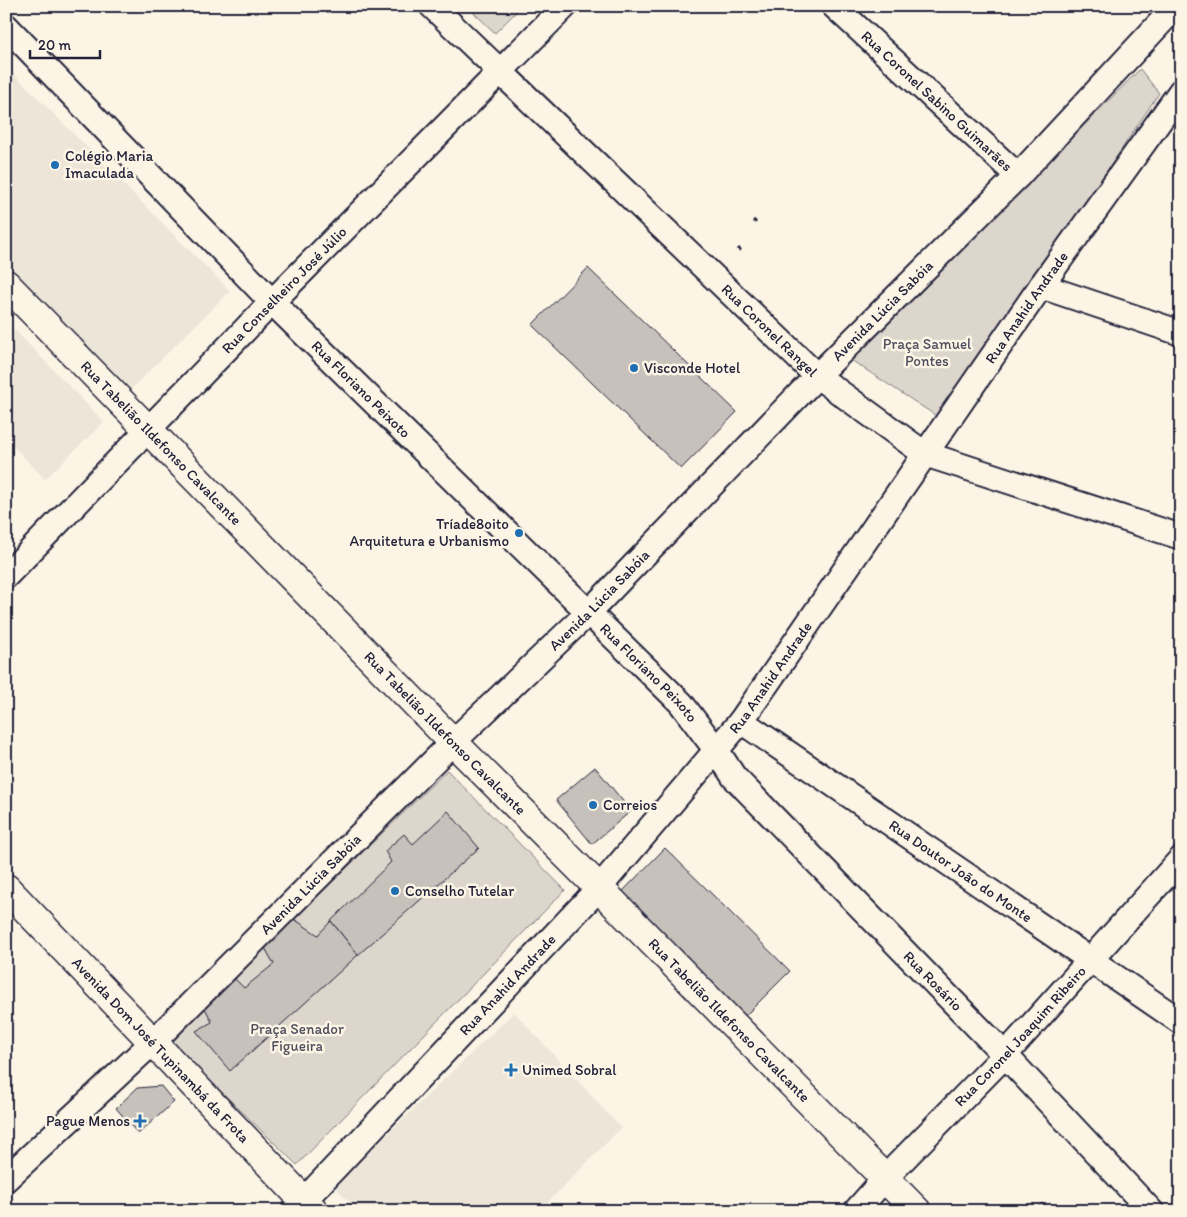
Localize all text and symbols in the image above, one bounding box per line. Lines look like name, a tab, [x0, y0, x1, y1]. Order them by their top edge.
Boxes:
street label: Rua Coronel Sabino Guimarães	[858, 27, 1016, 175]
scale bar	[30, 28, 100, 60]
text: 20 m	[38, 36, 72, 54]
place label: Colégio Maria Imaculada	[65, 147, 154, 182]
marker: Colégio Maria Imaculada	[49, 159, 61, 171]
street label: Rua Conselheiro José Júlio	[218, 223, 351, 357]
street label: Rua Anahid Andrade	[981, 248, 1072, 367]
street label: Avenida Lúcia Sabóia	[828, 256, 937, 365]
street label: Rua Coronel Rangel	[718, 280, 822, 381]
park label: Praça Samuel Pontes	[883, 335, 972, 370]
street label: Rua Floriano Peixoto	[308, 337, 414, 442]
street label: Rua Tabelião Ildefonso Cavalcante	[77, 357, 245, 529]
place label: Visconde Hotel	[644, 359, 741, 377]
marker: Visconde Hotel	[628, 362, 640, 374]
place label: Tríade8oito Arquitetura e Urbanismo	[349, 515, 509, 550]
marker: Tríade8oito Arquitetura e Urbanismo	[513, 527, 525, 539]
street label: Avenida Lúcia Sabóia	[545, 545, 654, 654]
street label: Rua Anahid Andrade	[725, 618, 816, 737]
street label: Rua Floriano Peixoto	[596, 620, 701, 726]
street label: Rua Tabelião Ildefonso Cavalcante	[360, 647, 530, 819]
place label: Correios	[603, 796, 658, 814]
marker: Correios	[587, 799, 599, 811]
street label: Rua Doutor João do Monte	[886, 816, 1035, 926]
street label: Avenida Lúcia Sabóia	[257, 830, 365, 938]
place label: Conselho Tutelar	[405, 882, 514, 900]
marker: Conselho Tutelar	[389, 885, 401, 897]
street label: Rua Anahid Andrade	[456, 931, 560, 1039]
street label: Rua Tabelião Ildefonso Cavalcante	[645, 935, 814, 1106]
street label: Rua Rosário	[900, 947, 966, 1015]
street label: Avenida Dom José Tupinambá da Frota	[68, 954, 254, 1147]
street label: Rua Coronel Joaquim Ribeiro	[951, 962, 1090, 1110]
park label: Praça Senador Figueira	[250, 1020, 344, 1055]
place label: Unimed Sobral	[522, 1061, 617, 1079]
marker: Unimed Sobral	[504, 1063, 518, 1077]
place label: Pague Menos	[46, 1112, 130, 1130]
marker: Pague Menos	[134, 1115, 146, 1127]

